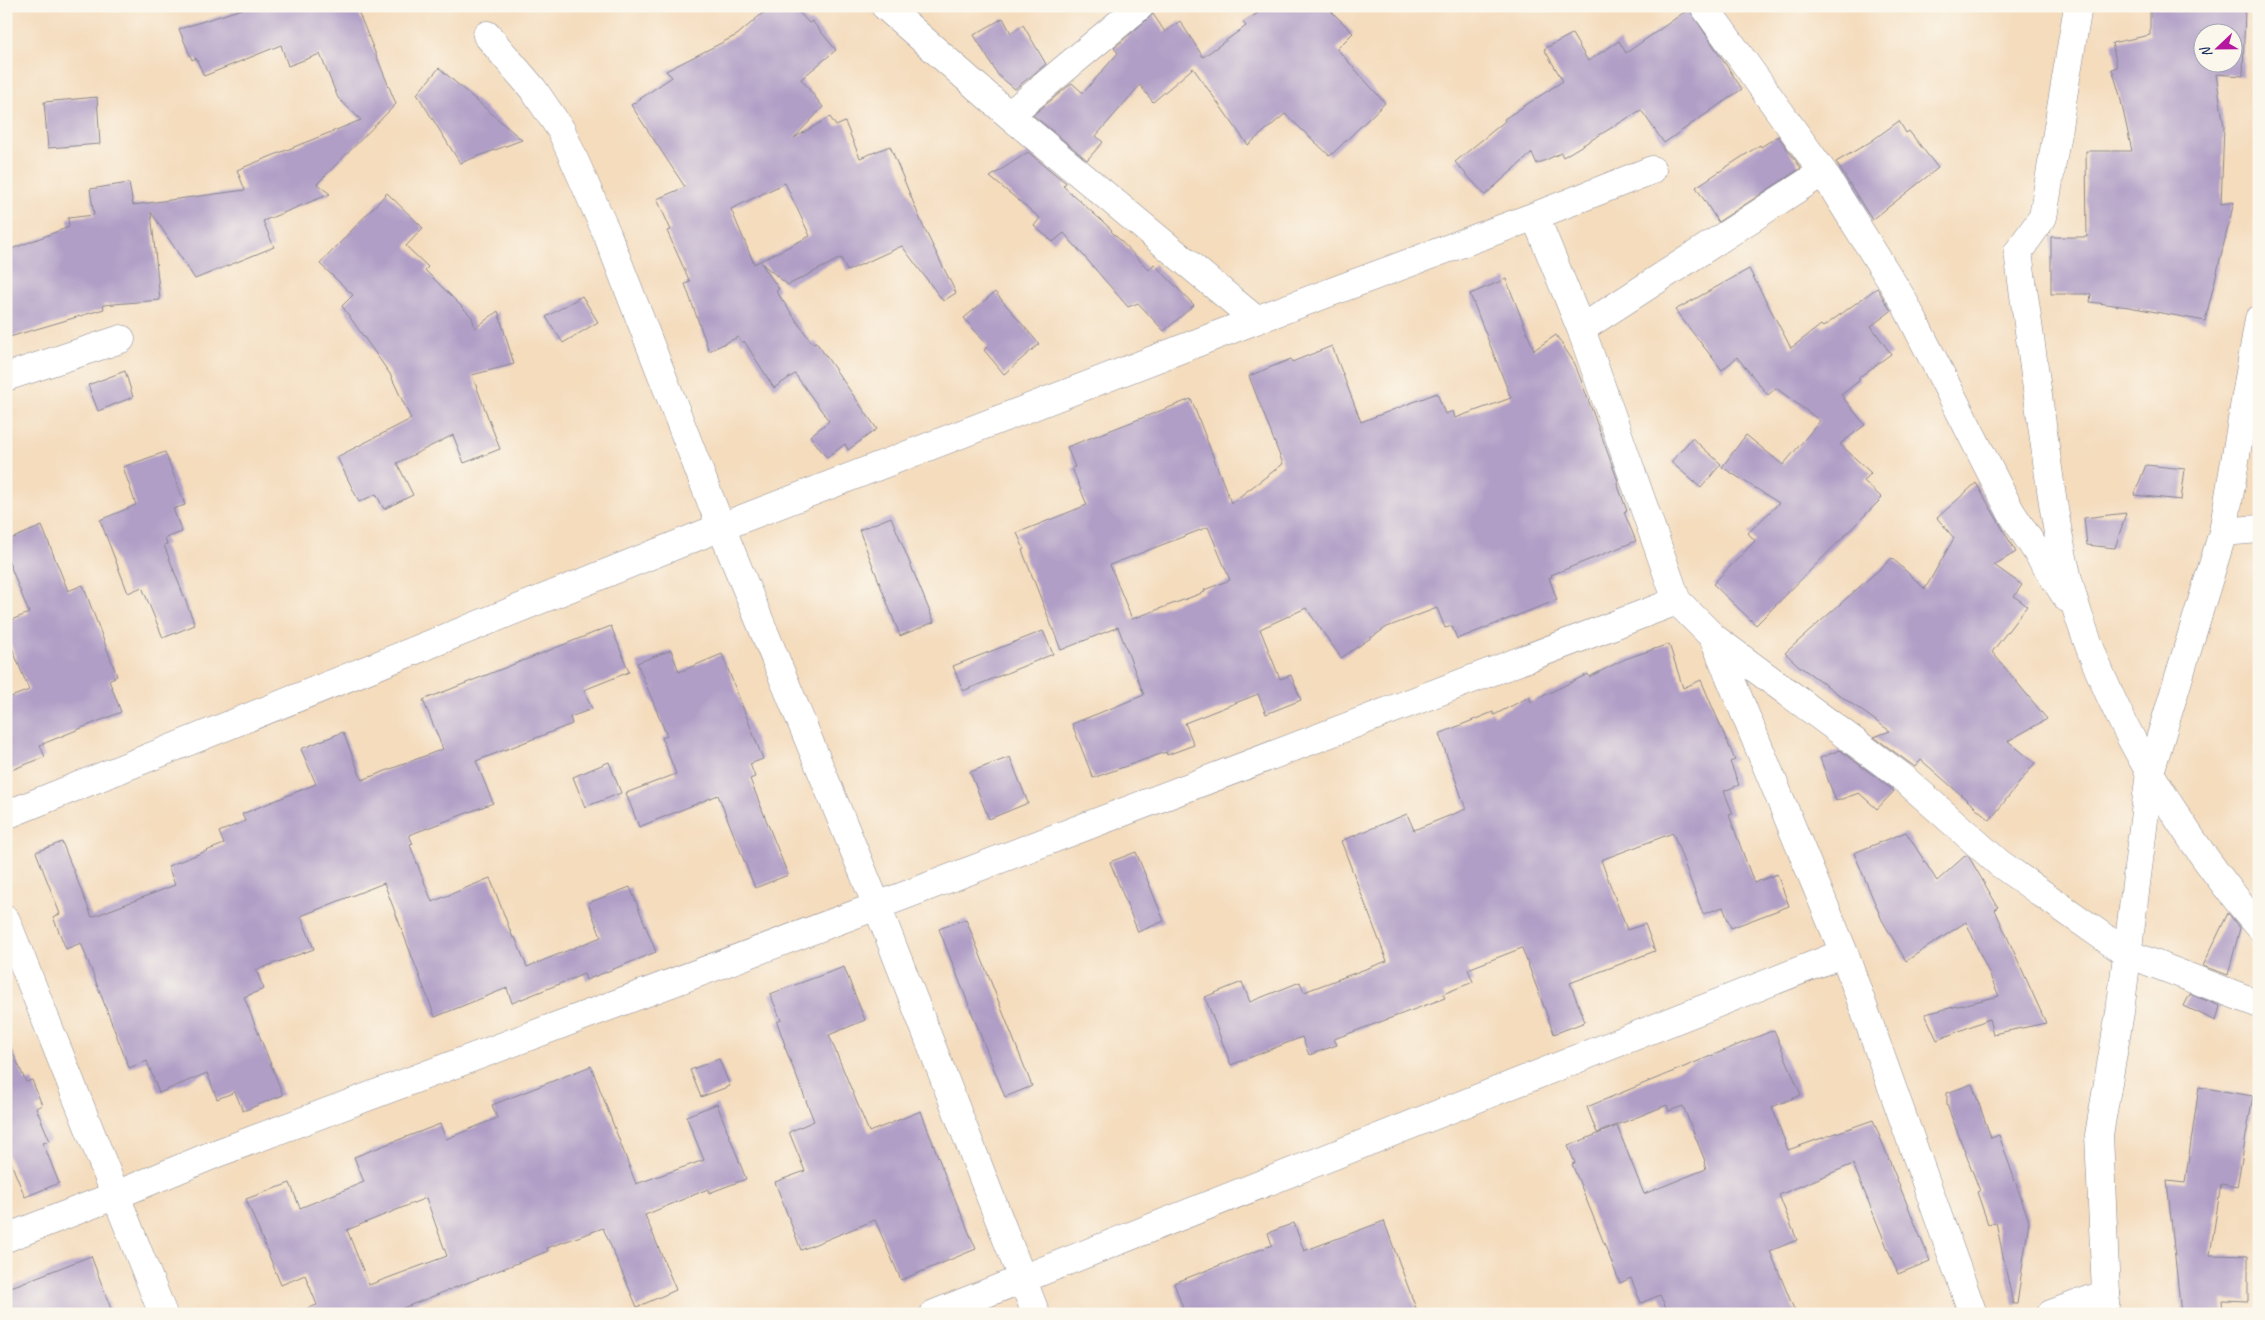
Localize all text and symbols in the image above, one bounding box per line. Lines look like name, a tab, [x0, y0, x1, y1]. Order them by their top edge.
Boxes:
north arrow	[2192, 22, 2242, 72]
text: N	[2196, 43, 2216, 60]

